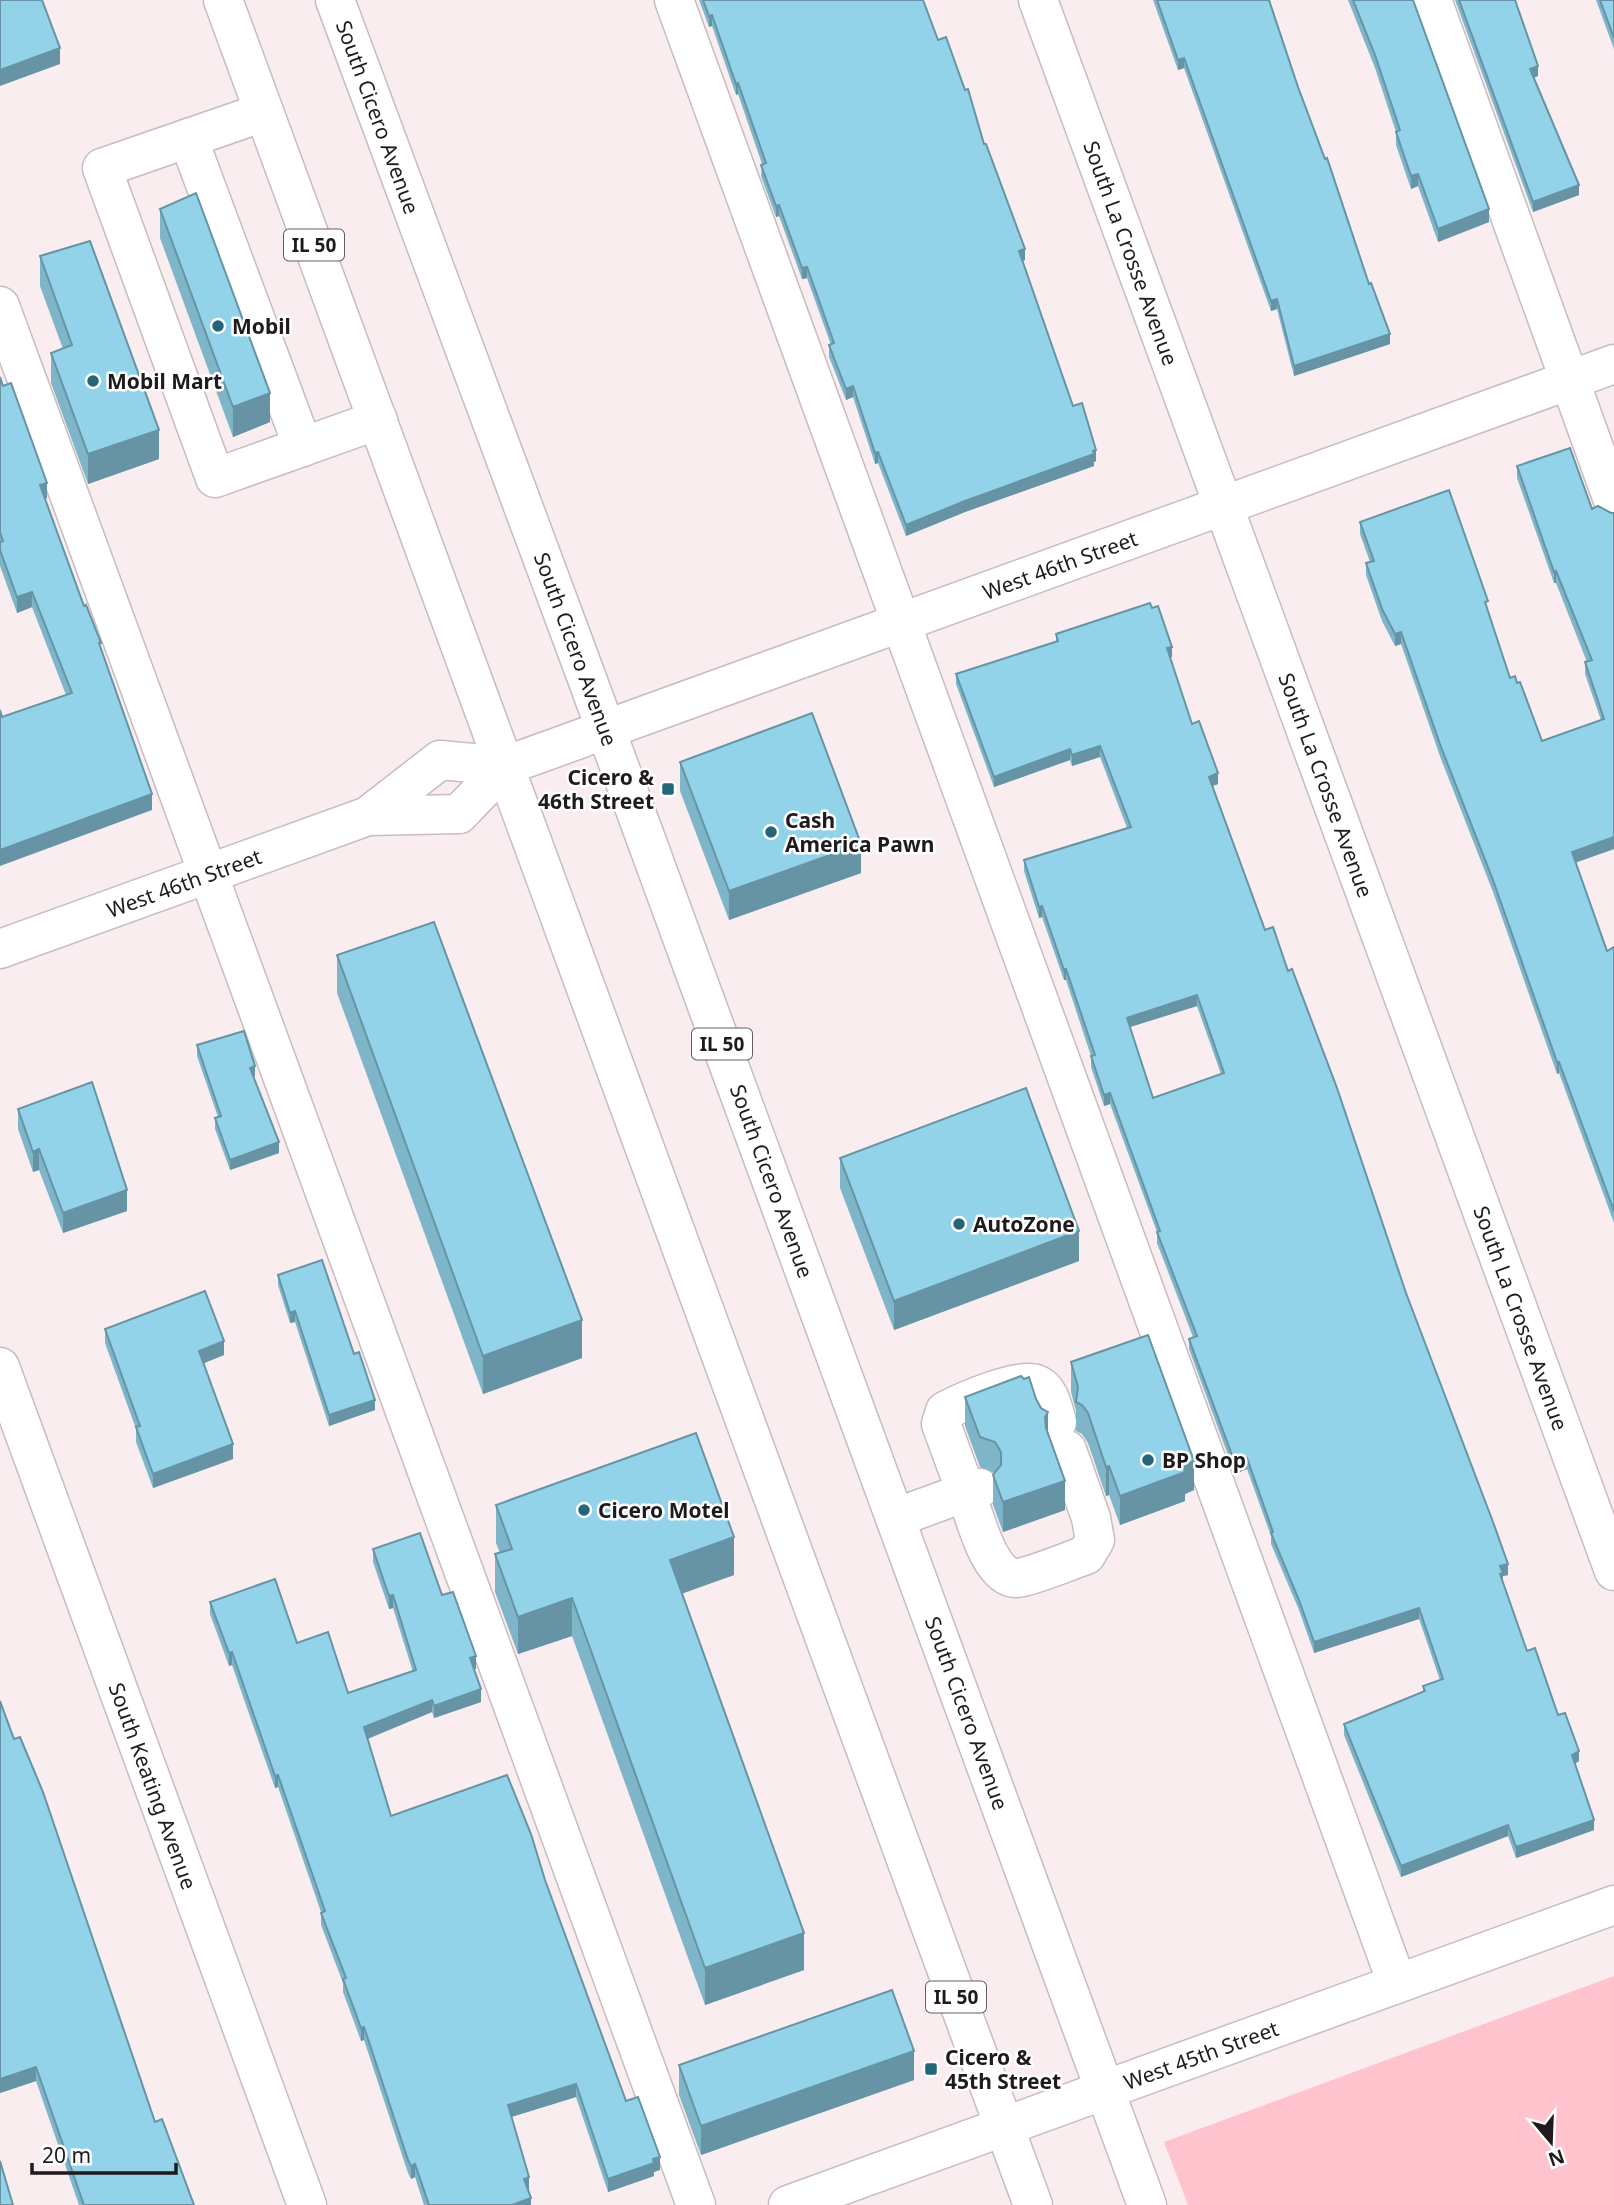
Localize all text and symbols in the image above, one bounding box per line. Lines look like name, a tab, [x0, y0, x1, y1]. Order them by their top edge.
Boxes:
street label: South Cicero Avenue	[330, 16, 426, 218]
street label: South La Crosse Avenue	[1077, 137, 1185, 369]
road number: IL 50	[284, 230, 344, 260]
place label: Mobil	[232, 312, 291, 340]
marker: Mobil	[210, 318, 226, 334]
place label: Mobil Mart	[107, 367, 222, 395]
marker: Mobil Mart	[85, 373, 101, 389]
street label: West 46th Street	[979, 524, 1142, 606]
street label: South Cicero Avenue	[528, 548, 624, 750]
street label: South La Crosse Avenue	[1272, 669, 1380, 901]
place label: Cicero & 46th Street	[538, 763, 654, 815]
marker: Cicero & 46th Street	[660, 781, 676, 797]
place label: Cash America Pawn	[785, 806, 934, 858]
marker: Cash America Pawn	[763, 824, 779, 840]
street label: West 46th Street	[103, 842, 266, 924]
road number: IL 50	[692, 1028, 752, 1060]
street label: South Cicero Avenue	[724, 1080, 820, 1282]
street label: South La Crosse Avenue	[1467, 1202, 1575, 1434]
place label: AutoZone	[973, 1210, 1075, 1238]
marker: AutoZone	[951, 1216, 967, 1232]
place label: BP Shop	[1162, 1446, 1246, 1474]
marker: BP Shop	[1140, 1452, 1156, 1468]
place label: Cicero Motel	[598, 1496, 730, 1524]
marker: Cicero Motel	[576, 1502, 592, 1518]
street label: South Cicero Avenue	[919, 1612, 1015, 1814]
street label: South Keating Avenue	[103, 1679, 203, 1893]
road number: IL 50	[926, 1982, 986, 2012]
street label: West 45th Street	[1120, 2014, 1283, 2096]
place label: Cicero & 45th Street	[945, 2043, 1061, 2095]
marker: Cicero & 45th Street	[923, 2061, 939, 2077]
north arrow	[1516, 2107, 1586, 2177]
scale bar	[32, 2132, 175, 2176]
text: 20 m	[42, 2141, 91, 2169]
text: N	[1545, 2143, 1568, 2173]

